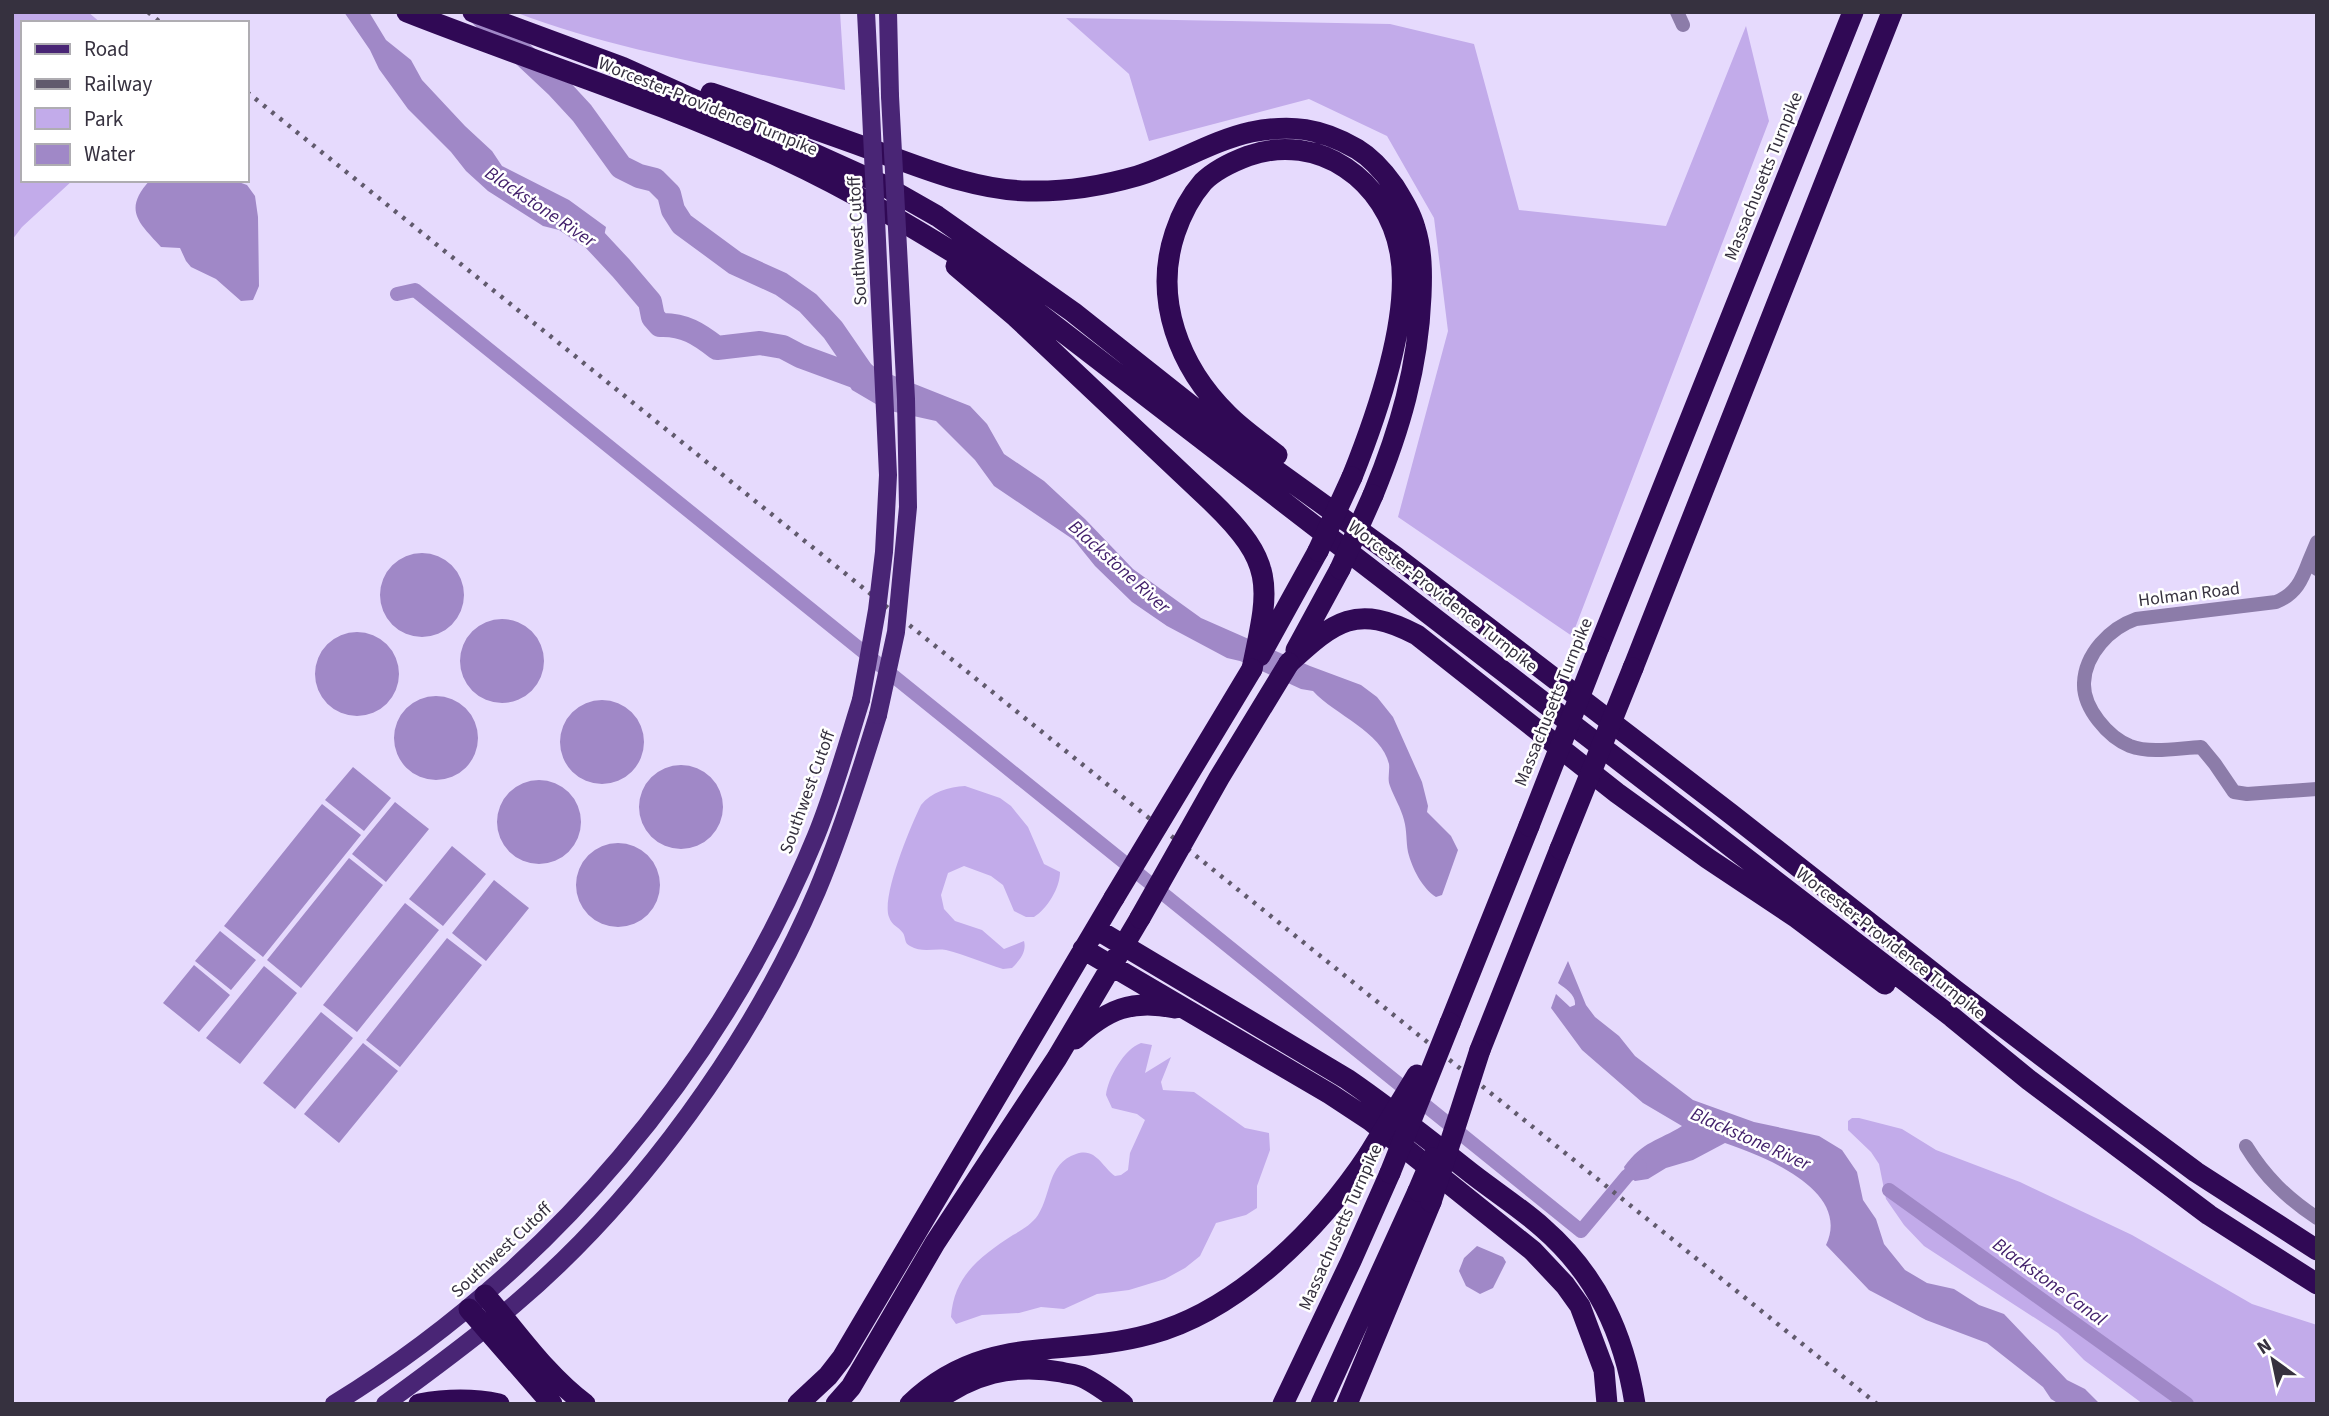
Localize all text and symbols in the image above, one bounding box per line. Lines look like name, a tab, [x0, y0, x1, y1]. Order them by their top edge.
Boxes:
legend	[21, 21, 248, 182]
text: Road	[84, 34, 129, 64]
street label: Worcester-Providence Turnpike	[594, 51, 821, 162]
text: Railway	[84, 69, 152, 99]
street label: Massachusetts Turnpike	[1718, 88, 1809, 264]
text: Park	[84, 104, 124, 134]
text: Water	[84, 139, 136, 169]
water label: Blackstone River	[479, 160, 602, 255]
street label: Southwest Cutoff	[842, 175, 873, 306]
water label: Blackstone River	[1062, 514, 1177, 621]
street label: Worcester-Providence Turnpike	[1343, 514, 1543, 679]
street label: Holman Road	[2137, 576, 2241, 613]
street label: Massachusetts Turnpike	[1508, 614, 1599, 790]
street label: Southwest Cutoff	[774, 726, 842, 857]
street label: Worcester-Providence Turnpike	[1791, 861, 1991, 1026]
water label: Blackstone River	[1686, 1101, 1816, 1178]
street label: Massachusetts Turnpike	[1292, 1140, 1388, 1314]
street label: Southwest Cutoff	[445, 1197, 558, 1304]
water label: Blackstone Canal	[1987, 1232, 2112, 1333]
north arrow	[2238, 1325, 2308, 1395]
text: N	[2252, 1332, 2277, 1362]

